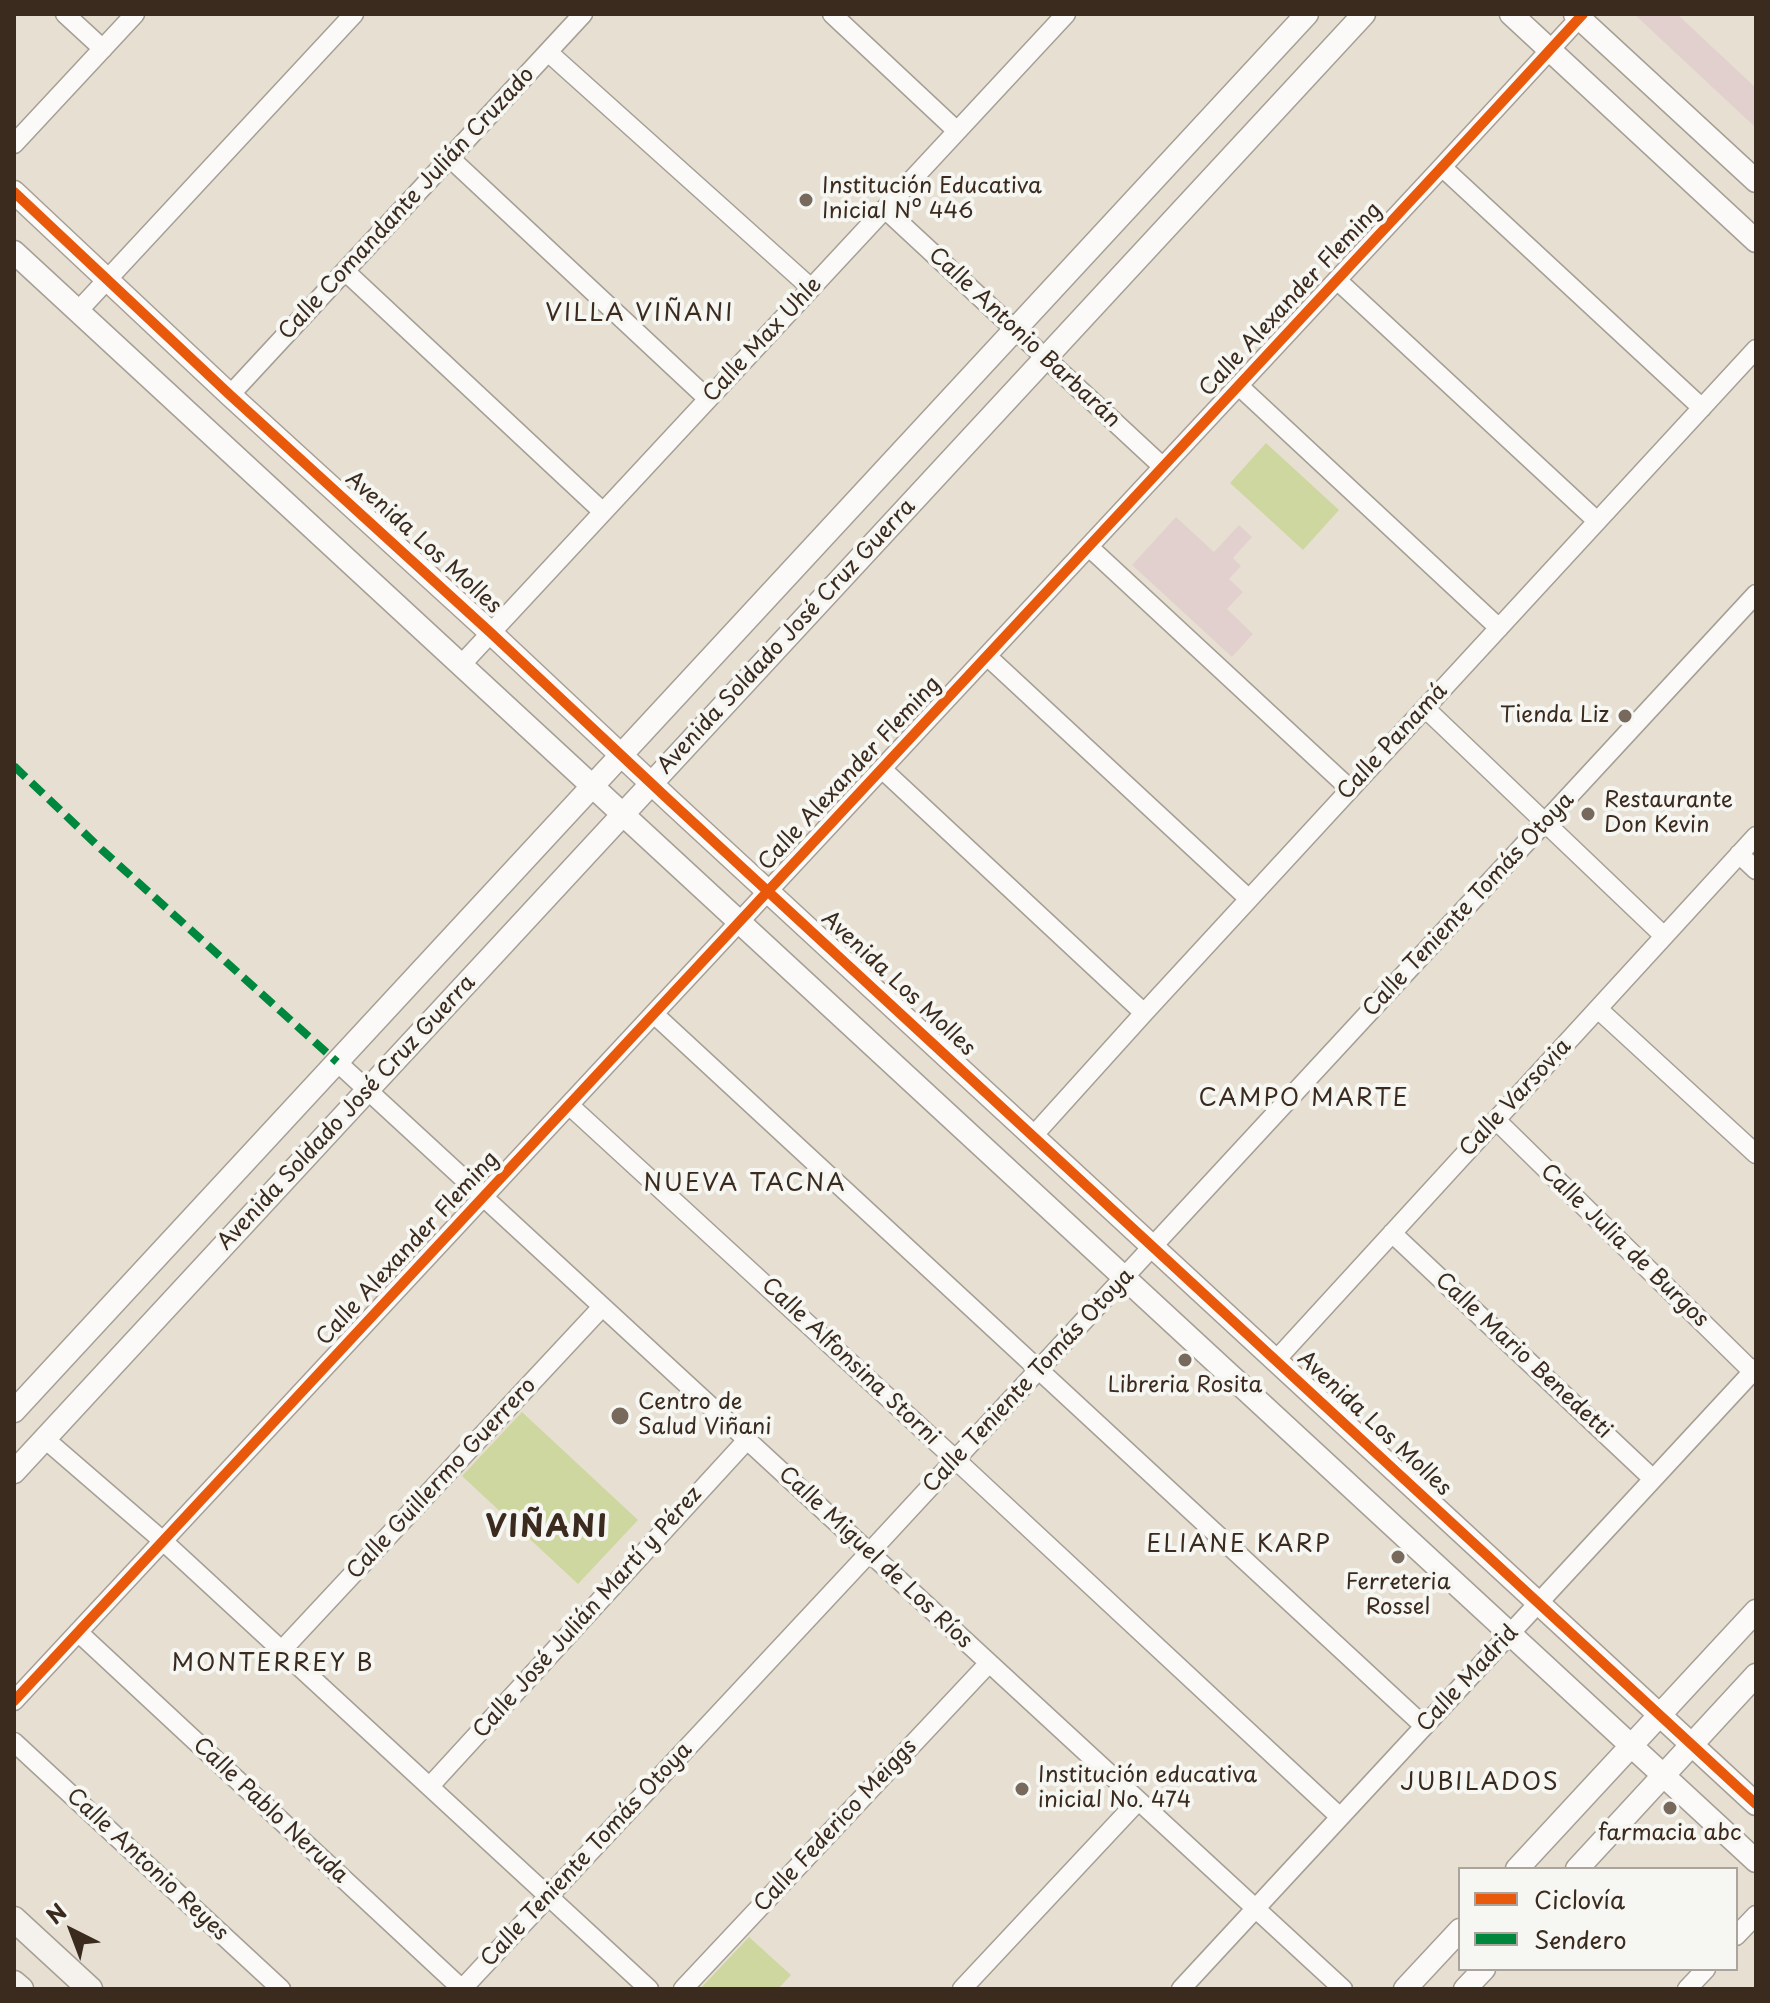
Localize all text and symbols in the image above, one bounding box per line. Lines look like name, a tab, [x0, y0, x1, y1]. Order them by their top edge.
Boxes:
street label: Calle Comandante Julián Cruzado	[274, 62, 540, 346]
place label: Institución Educativa Inicial Nº 446	[822, 174, 1042, 226]
marker: Institución Educativa Inicial Nº 446	[797, 191, 815, 209]
street label: Calle Alexander Fleming	[1194, 198, 1388, 402]
street label: Calle Antonio Barbarán	[923, 242, 1125, 434]
street label: Calle Max Uhle	[698, 272, 828, 408]
district label: VILLA VIÑANI	[546, 300, 734, 328]
street label: Avenida Los Molles	[340, 466, 506, 620]
street label: Avenida Soldado José Cruz Guerra	[652, 494, 922, 780]
street label: Calle Alexander Fleming	[753, 672, 947, 876]
street label: Calle Panamá	[1333, 678, 1453, 806]
place label: Tienda Liz	[1500, 703, 1609, 729]
marker: Tienda Liz	[1616, 707, 1634, 725]
street label: Calle Teniente Tomás Otoya	[1358, 787, 1580, 1023]
place label: Restaurante Don Kevin	[1604, 788, 1733, 840]
marker: Restaurante Don Kevin	[1579, 805, 1597, 823]
street label: Avenida Los Molles	[816, 906, 980, 1062]
street label: Avenida Soldado José Cruz Guerra	[212, 970, 482, 1256]
street label: Calle Varsovia	[1455, 1034, 1577, 1162]
district label: CAMPO MARTE	[1199, 1085, 1409, 1113]
street label: Calle Alexander Fleming	[311, 1147, 505, 1351]
street label: Calle Julia de Burgos	[1534, 1159, 1714, 1333]
district label: NUEVA TACNA	[644, 1170, 846, 1198]
street label: Calle Teniente Tomás Otoya	[918, 1263, 1140, 1499]
street label: Calle Mario Benedetti	[1429, 1267, 1617, 1445]
street label: Calle Alfonsina Storni	[756, 1273, 944, 1451]
street label: Avenida Los Molles	[1292, 1346, 1456, 1502]
marker: Libreria Rosita	[1176, 1351, 1194, 1369]
street label: Calle Guillermo Guerrero	[342, 1373, 542, 1585]
place label: Libreria Rosita	[1108, 1373, 1262, 1399]
place label: Centro de Salud Viñani	[638, 1390, 772, 1442]
marker: Centro de Salud Viñani	[609, 1405, 631, 1427]
street label: Calle Miguel de Los Ríos	[773, 1461, 977, 1655]
street label: Calle José Julián Martí y Pérez	[468, 1482, 708, 1744]
district label: VIÑANI	[486, 1511, 608, 1547]
district label: ELIANE KARP	[1147, 1531, 1331, 1559]
marker: Ferreteria Rossel	[1389, 1548, 1407, 1566]
place label: Ferreteria Rossel	[1346, 1570, 1450, 1622]
street label: Calle Madrid	[1412, 1620, 1524, 1738]
district label: MONTERREY B	[173, 1650, 373, 1678]
street label: Calle Pablo Neruda	[187, 1732, 353, 1890]
street label: Calle Federico Meiggs	[749, 1734, 923, 1918]
street label: Calle Teniente Tomás Otoya	[476, 1737, 698, 1973]
place label: Institución educativa inicial No. 474	[1038, 1763, 1257, 1814]
district label: JUBILADOS	[1400, 1769, 1560, 1797]
marker: Institución educativa inicial No. 474	[1013, 1780, 1031, 1798]
street label: Calle Antonio Reyes	[61, 1783, 233, 1947]
marker: farmacia abc	[1661, 1799, 1679, 1817]
place label: farmacia abc	[1598, 1821, 1742, 1847]
legend	[1458, 1867, 1738, 1971]
text: Ciclovía	[1534, 1881, 1625, 1917]
north arrow	[32, 1891, 112, 1971]
text: N	[38, 1895, 73, 1931]
text: Sendero	[1534, 1921, 1626, 1957]

